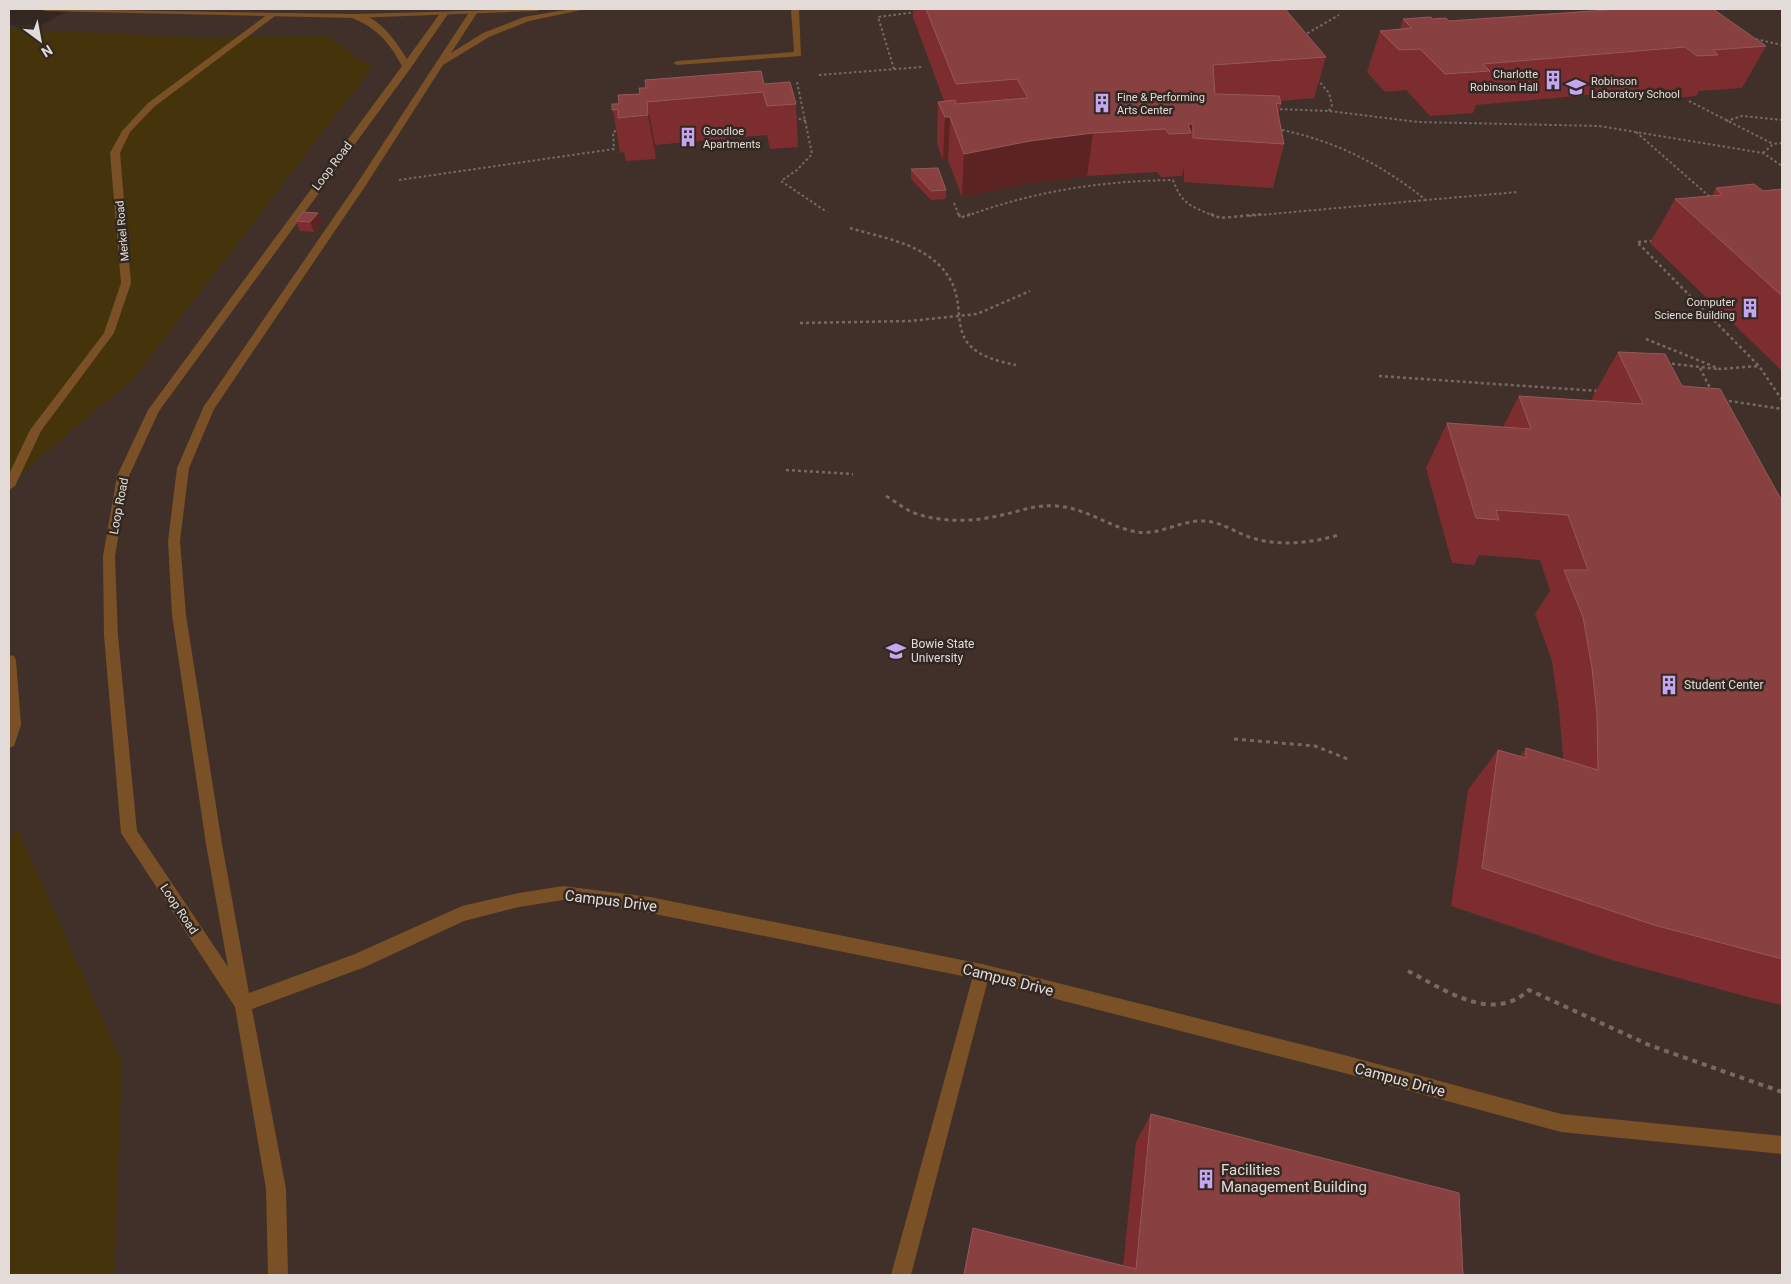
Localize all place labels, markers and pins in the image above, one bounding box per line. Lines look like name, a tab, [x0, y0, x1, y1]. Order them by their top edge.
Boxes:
place label: Charlotte Robinson Hall	[1470, 68, 1538, 94]
building icon: Charlotte Robinson Hall	[1542, 69, 1564, 91]
place label: Robinson Laboratory School	[1591, 75, 1680, 101]
school or university icon: Robinson Laboratory School	[1565, 76, 1587, 98]
place label: Fine & Performing Arts Center	[1117, 91, 1205, 117]
building icon: Fine & Performing Arts Center	[1091, 92, 1113, 114]
place label: Goodloe Apartments	[703, 125, 761, 151]
building icon: Goodloe Apartments	[677, 126, 699, 148]
place label: Computer Science Building	[1654, 296, 1735, 322]
building icon: Computer Science Building	[1739, 297, 1761, 319]
place label: Bowie State University	[911, 637, 974, 665]
school or university icon: Bowie State University	[885, 640, 907, 662]
building icon: Student Center	[1658, 674, 1680, 696]
place label: Student Center	[1684, 678, 1763, 692]
place label: Facilities Management Building	[1221, 1161, 1367, 1196]
building icon: Facilities Management Building	[1195, 1168, 1217, 1190]

